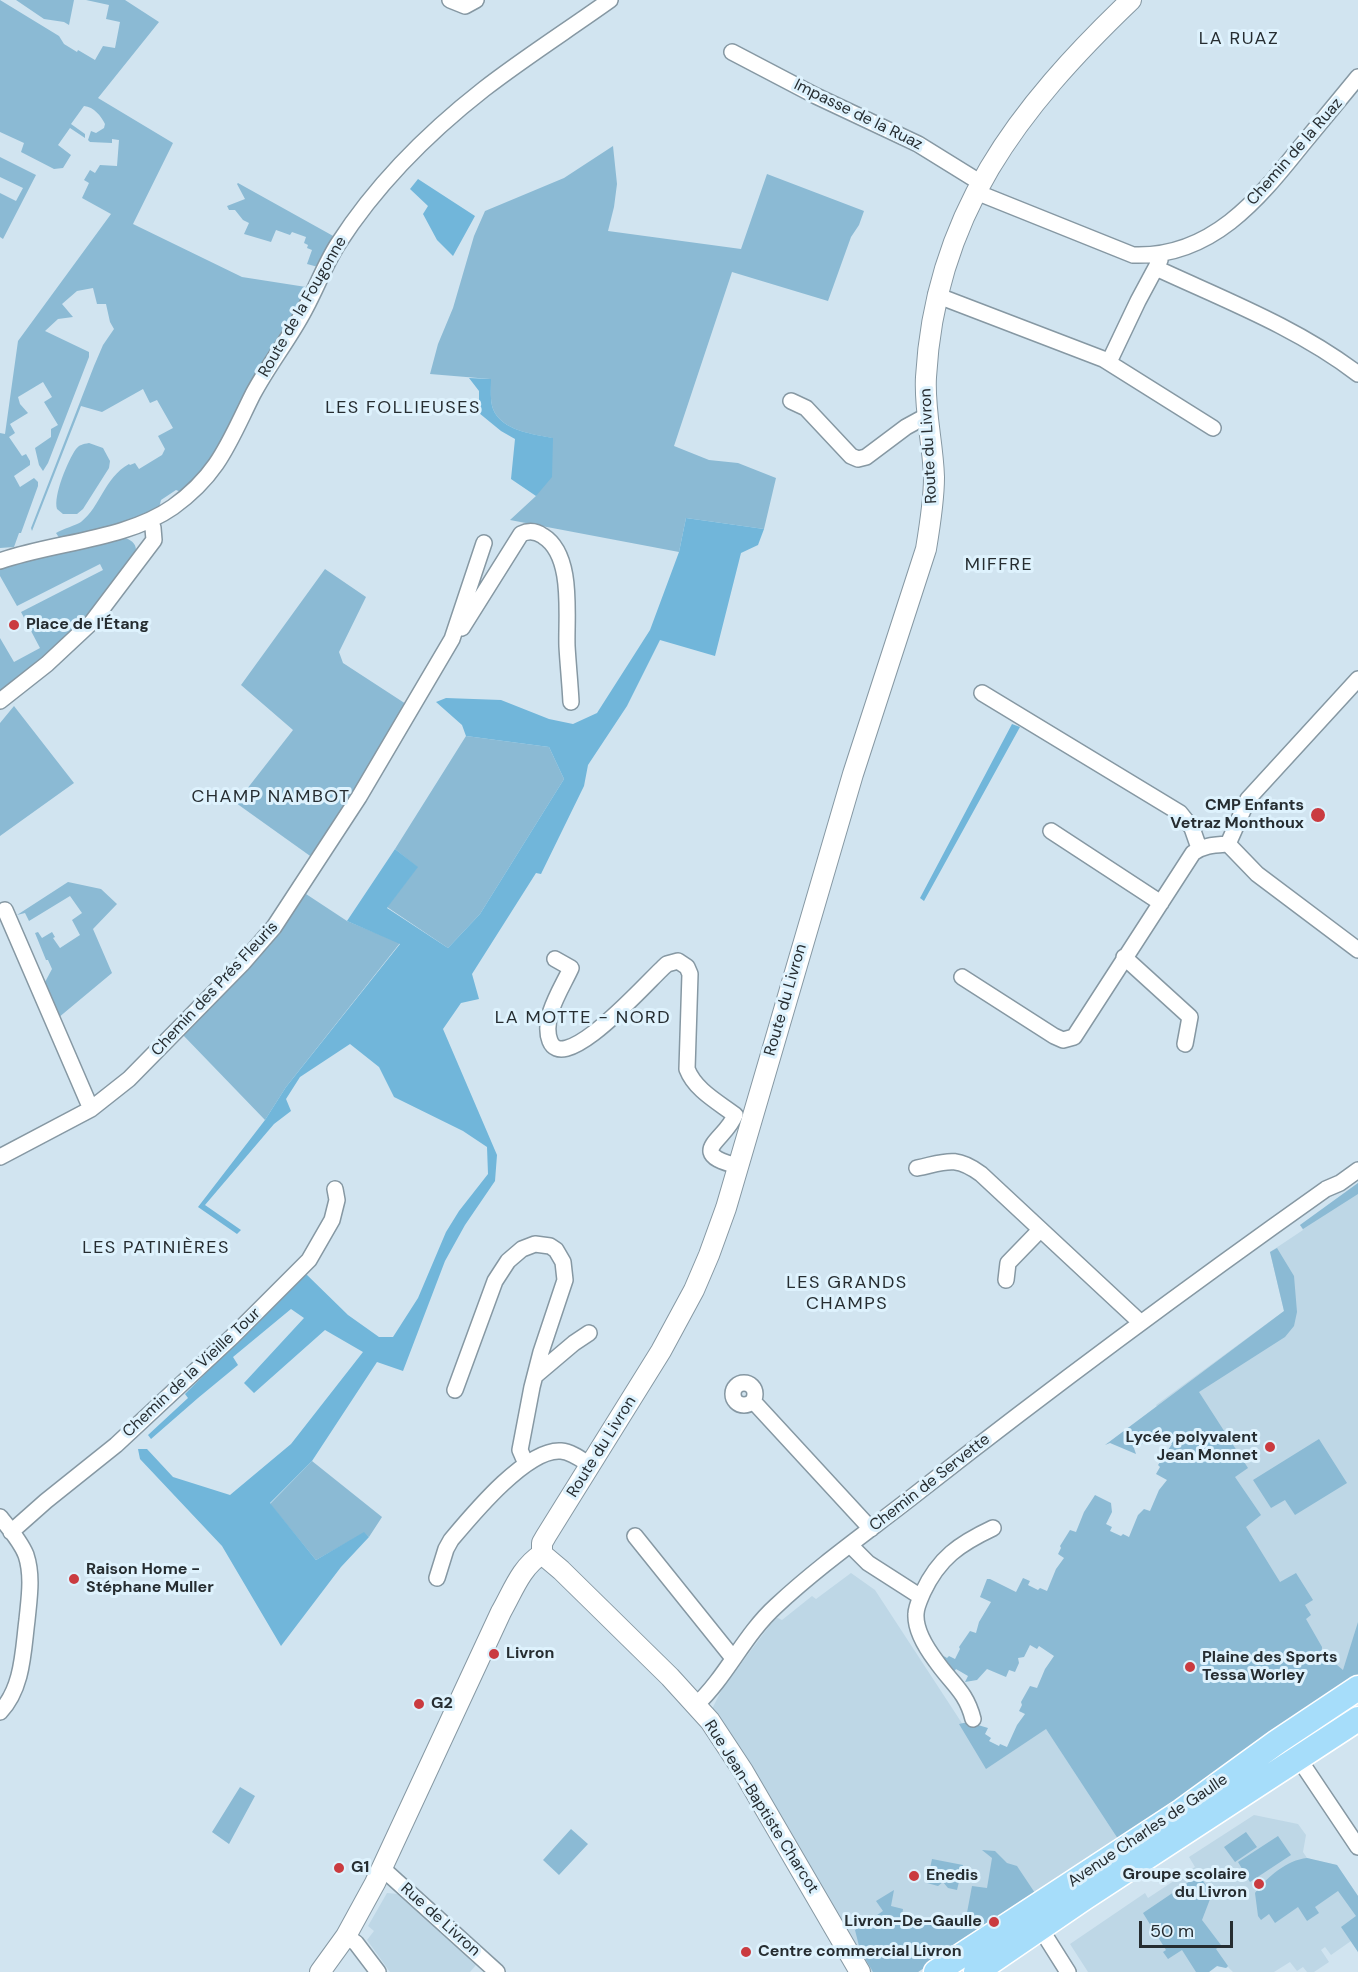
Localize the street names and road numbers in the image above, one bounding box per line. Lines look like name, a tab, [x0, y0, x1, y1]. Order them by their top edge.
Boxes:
street label: Impasse de la Ruaz	[791, 76, 925, 154]
street label: Chemin de la Ruaz	[1243, 94, 1347, 210]
street label: Route de la Fougonne	[255, 233, 351, 381]
street label: Route du Livron	[916, 388, 942, 504]
street label: Chemin des Prés Fleuris	[148, 918, 282, 1060]
street label: Route du Livron	[761, 942, 811, 1058]
street label: Chemin de la Vieille Tour	[119, 1304, 265, 1442]
street label: Route du Livron	[563, 1393, 641, 1501]
street label: Chemin de Servette	[866, 1430, 994, 1536]
street label: Rue Jean-Baptiste Charcot	[700, 1717, 822, 1897]
street label: Avenue Charles de Gaulle	[1065, 1770, 1231, 1892]
street label: Rue de Livron	[396, 1879, 484, 1961]

